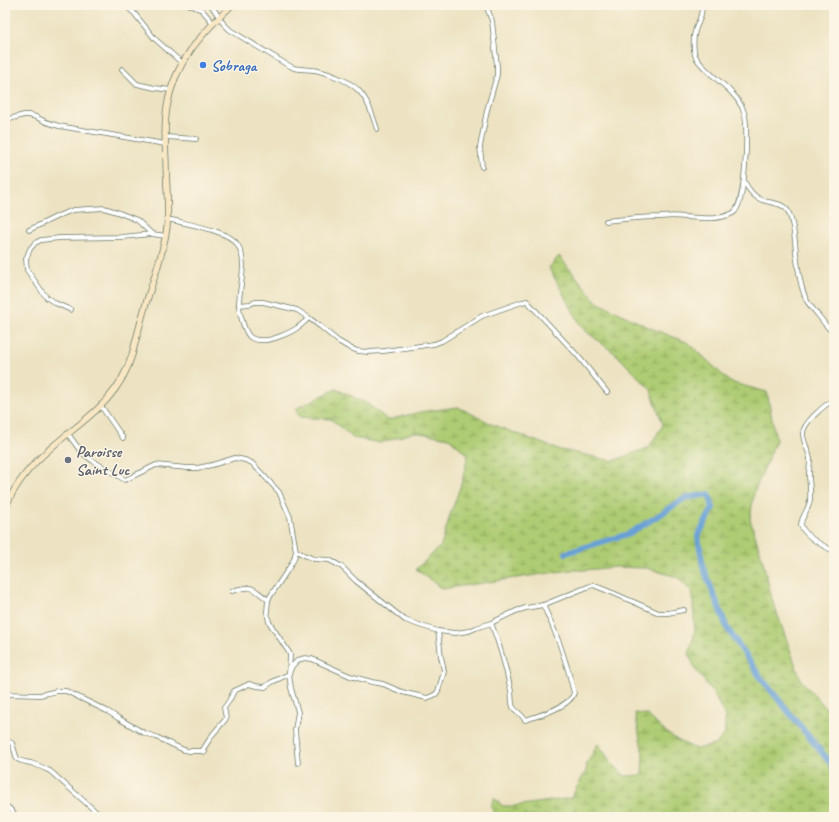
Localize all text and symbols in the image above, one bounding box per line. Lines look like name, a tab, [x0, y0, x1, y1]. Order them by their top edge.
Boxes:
place label: Sobraga	[211, 56, 258, 76]
marker: Sobraga	[198, 60, 208, 70]
place label: Paroisse Saint Luc	[76, 442, 130, 480]
marker: Paroisse Saint Luc	[63, 455, 73, 465]

